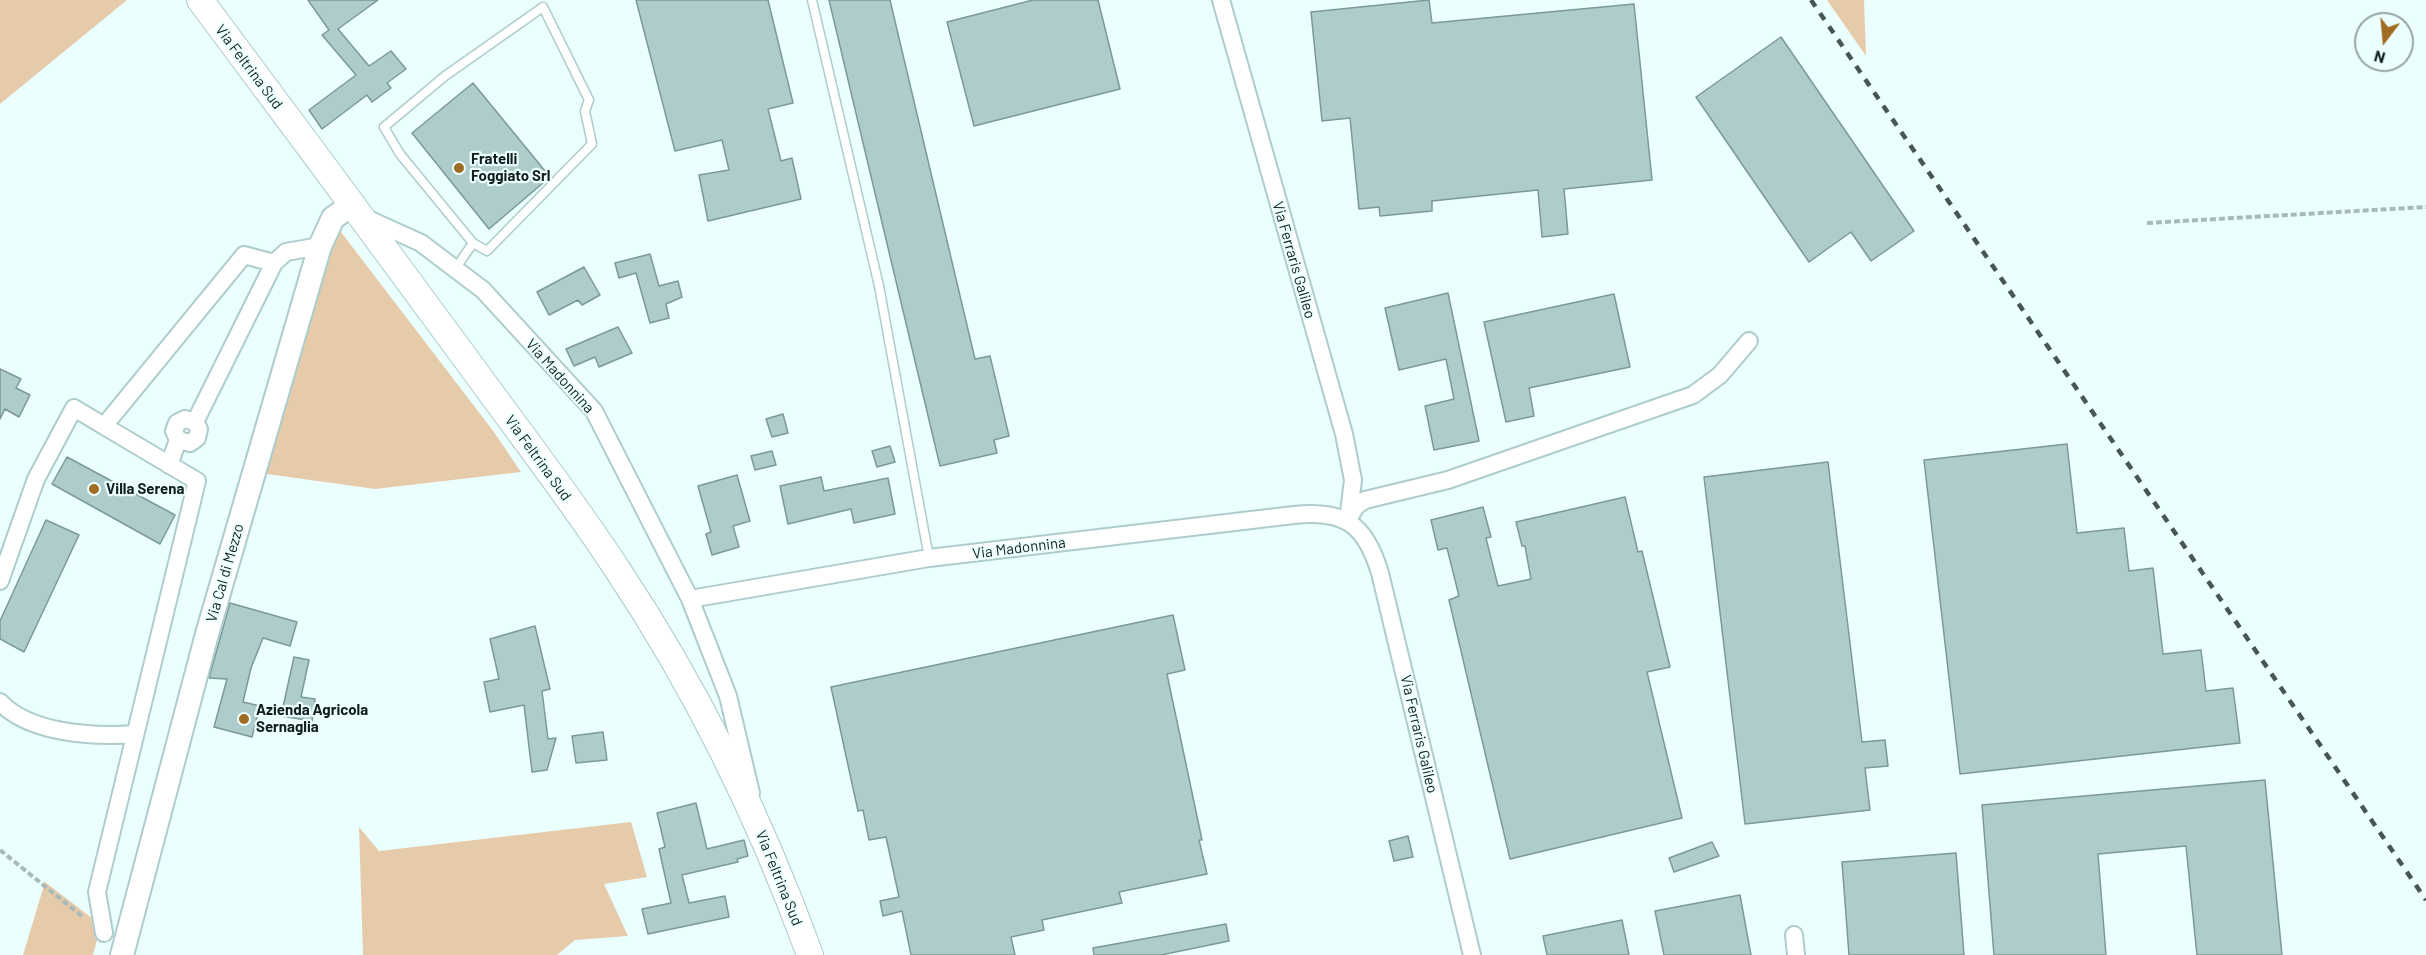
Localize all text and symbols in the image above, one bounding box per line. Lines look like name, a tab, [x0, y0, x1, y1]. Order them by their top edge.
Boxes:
north arrow	[2354, 12, 2414, 72]
street label: Via Feltrina Sud	[211, 21, 287, 113]
text: N	[2372, 47, 2387, 68]
place label: Fratelli Foggiato Srl	[471, 150, 550, 185]
marker: Fratelli Foggiato Srl	[452, 161, 466, 175]
street label: Via Ferraris Galileo	[1269, 199, 1319, 321]
street label: Via Madonnina	[522, 335, 598, 417]
street label: Via Feltrina Sud	[501, 412, 575, 504]
place label: Villa Serena	[106, 480, 184, 498]
marker: Villa Serena	[87, 482, 101, 496]
street label: Via Cal di Mezzo	[202, 522, 248, 624]
street label: Via Madonnina	[971, 533, 1067, 563]
street label: Via Ferraris Galileo	[1397, 673, 1441, 795]
place label: Azienda Agricola Sernaglia	[256, 701, 368, 736]
marker: Azienda Agricola Sernaglia	[237, 712, 251, 726]
street label: Via Feltrina Sud	[752, 828, 806, 928]

